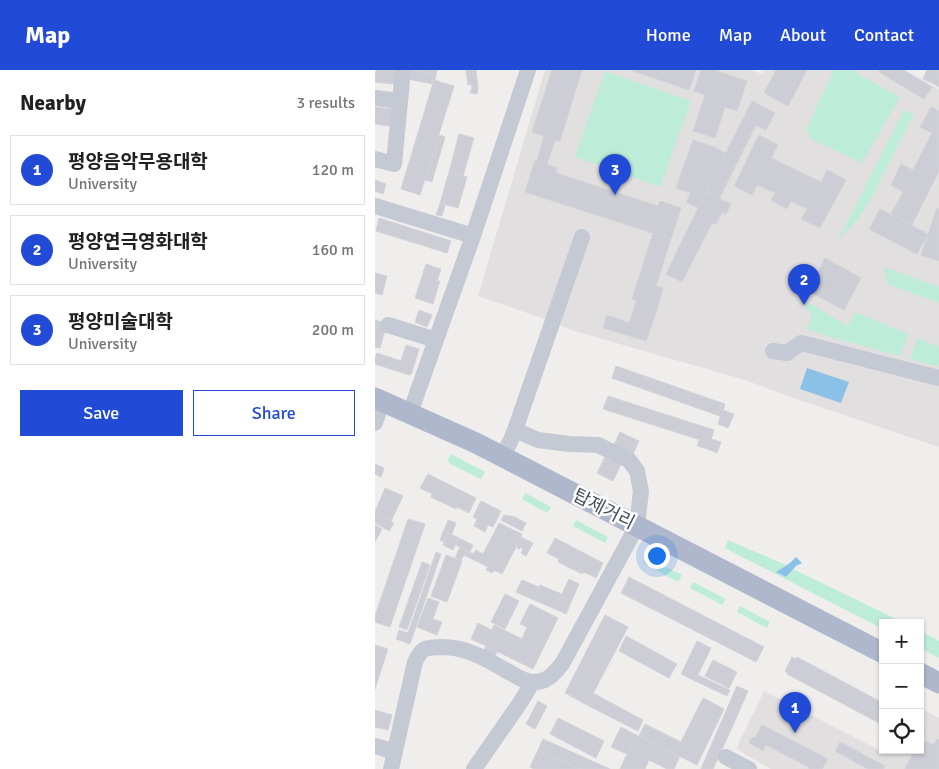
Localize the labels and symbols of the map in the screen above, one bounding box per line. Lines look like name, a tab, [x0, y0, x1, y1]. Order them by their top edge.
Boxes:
pin: 3	[599, 154, 631, 195]
pin: 2	[788, 264, 820, 305]
street label: 탑제거리	[569, 484, 639, 534]
your location	[644, 543, 670, 569]
pin: 1	[779, 692, 811, 733]

